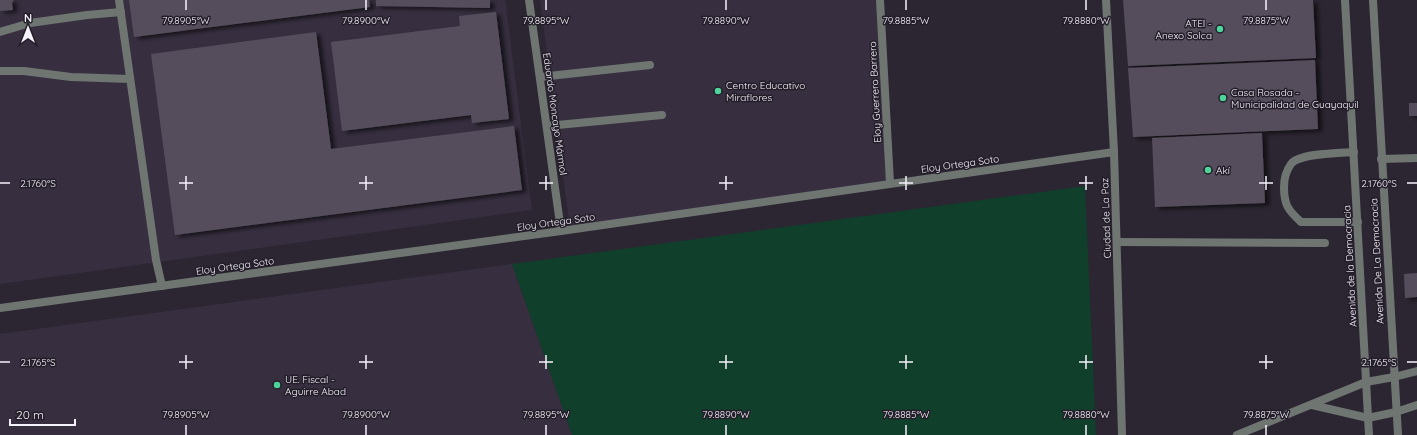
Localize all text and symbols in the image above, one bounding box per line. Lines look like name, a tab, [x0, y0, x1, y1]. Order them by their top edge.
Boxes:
north arrow	[8, 8, 48, 48]
text: N	[24, 11, 32, 25]
text: 79.8905°W	[162, 14, 210, 27]
text: 79.8900°W	[342, 14, 390, 27]
text: 79.8895°W	[523, 14, 570, 27]
text: 79.8890°W	[702, 14, 750, 27]
text: 79.8885°W	[883, 14, 930, 27]
text: 79.8880°W	[1062, 14, 1110, 27]
text: 79.8875°W	[1243, 14, 1289, 27]
place label: ATEI - Anexo Solca	[1156, 17, 1212, 42]
marker: ATEI - Anexo Solca	[1215, 24, 1225, 34]
street label: Eloy Guerrero Barrero	[866, 41, 884, 143]
street label: Eduardo Moncayo Mármol	[540, 52, 570, 176]
place label: Centro Educativo Miraflores	[726, 79, 805, 104]
marker: Centro Educativo Miraflores	[713, 86, 723, 96]
place label: Casa Rosada - Municipalidad de Guayaquil	[1231, 86, 1359, 111]
marker: Casa Rosada - Municipalidad de Guayaquil	[1218, 93, 1228, 103]
street label: Eloy Ortega Soto	[920, 152, 1000, 176]
place label: Akí	[1216, 164, 1231, 177]
marker: Akí	[1203, 165, 1213, 175]
text: 2.1760°S	[20, 177, 56, 190]
street label: Ciudad de La Paz	[1098, 177, 1114, 258]
text: 2.1760°S	[1361, 177, 1397, 190]
street label: Avenida De La Democracia	[1367, 198, 1387, 324]
street label: Avenida de la Democracia	[1340, 205, 1360, 327]
street label: Eloy Ortega Soto	[516, 210, 596, 234]
street label: Eloy Ortega Soto	[195, 254, 275, 278]
text: 2.1765°S	[20, 356, 56, 369]
text: 2.1765°S	[1361, 356, 1397, 369]
place label: UE. Fiscal - Aguirre Abad	[285, 373, 346, 398]
marker: UE. Fiscal - Aguirre Abad	[272, 380, 282, 390]
scale bar	[10, 401, 75, 427]
text: 20 m	[16, 407, 44, 422]
text: 79.8905°W	[162, 408, 210, 421]
text: 79.8900°W	[342, 408, 390, 421]
text: 79.8895°W	[523, 408, 570, 421]
text: 79.8890°W	[702, 408, 750, 421]
text: 79.8885°W	[883, 408, 930, 421]
text: 79.8880°W	[1062, 408, 1110, 421]
text: 79.8875°W	[1243, 408, 1289, 421]

